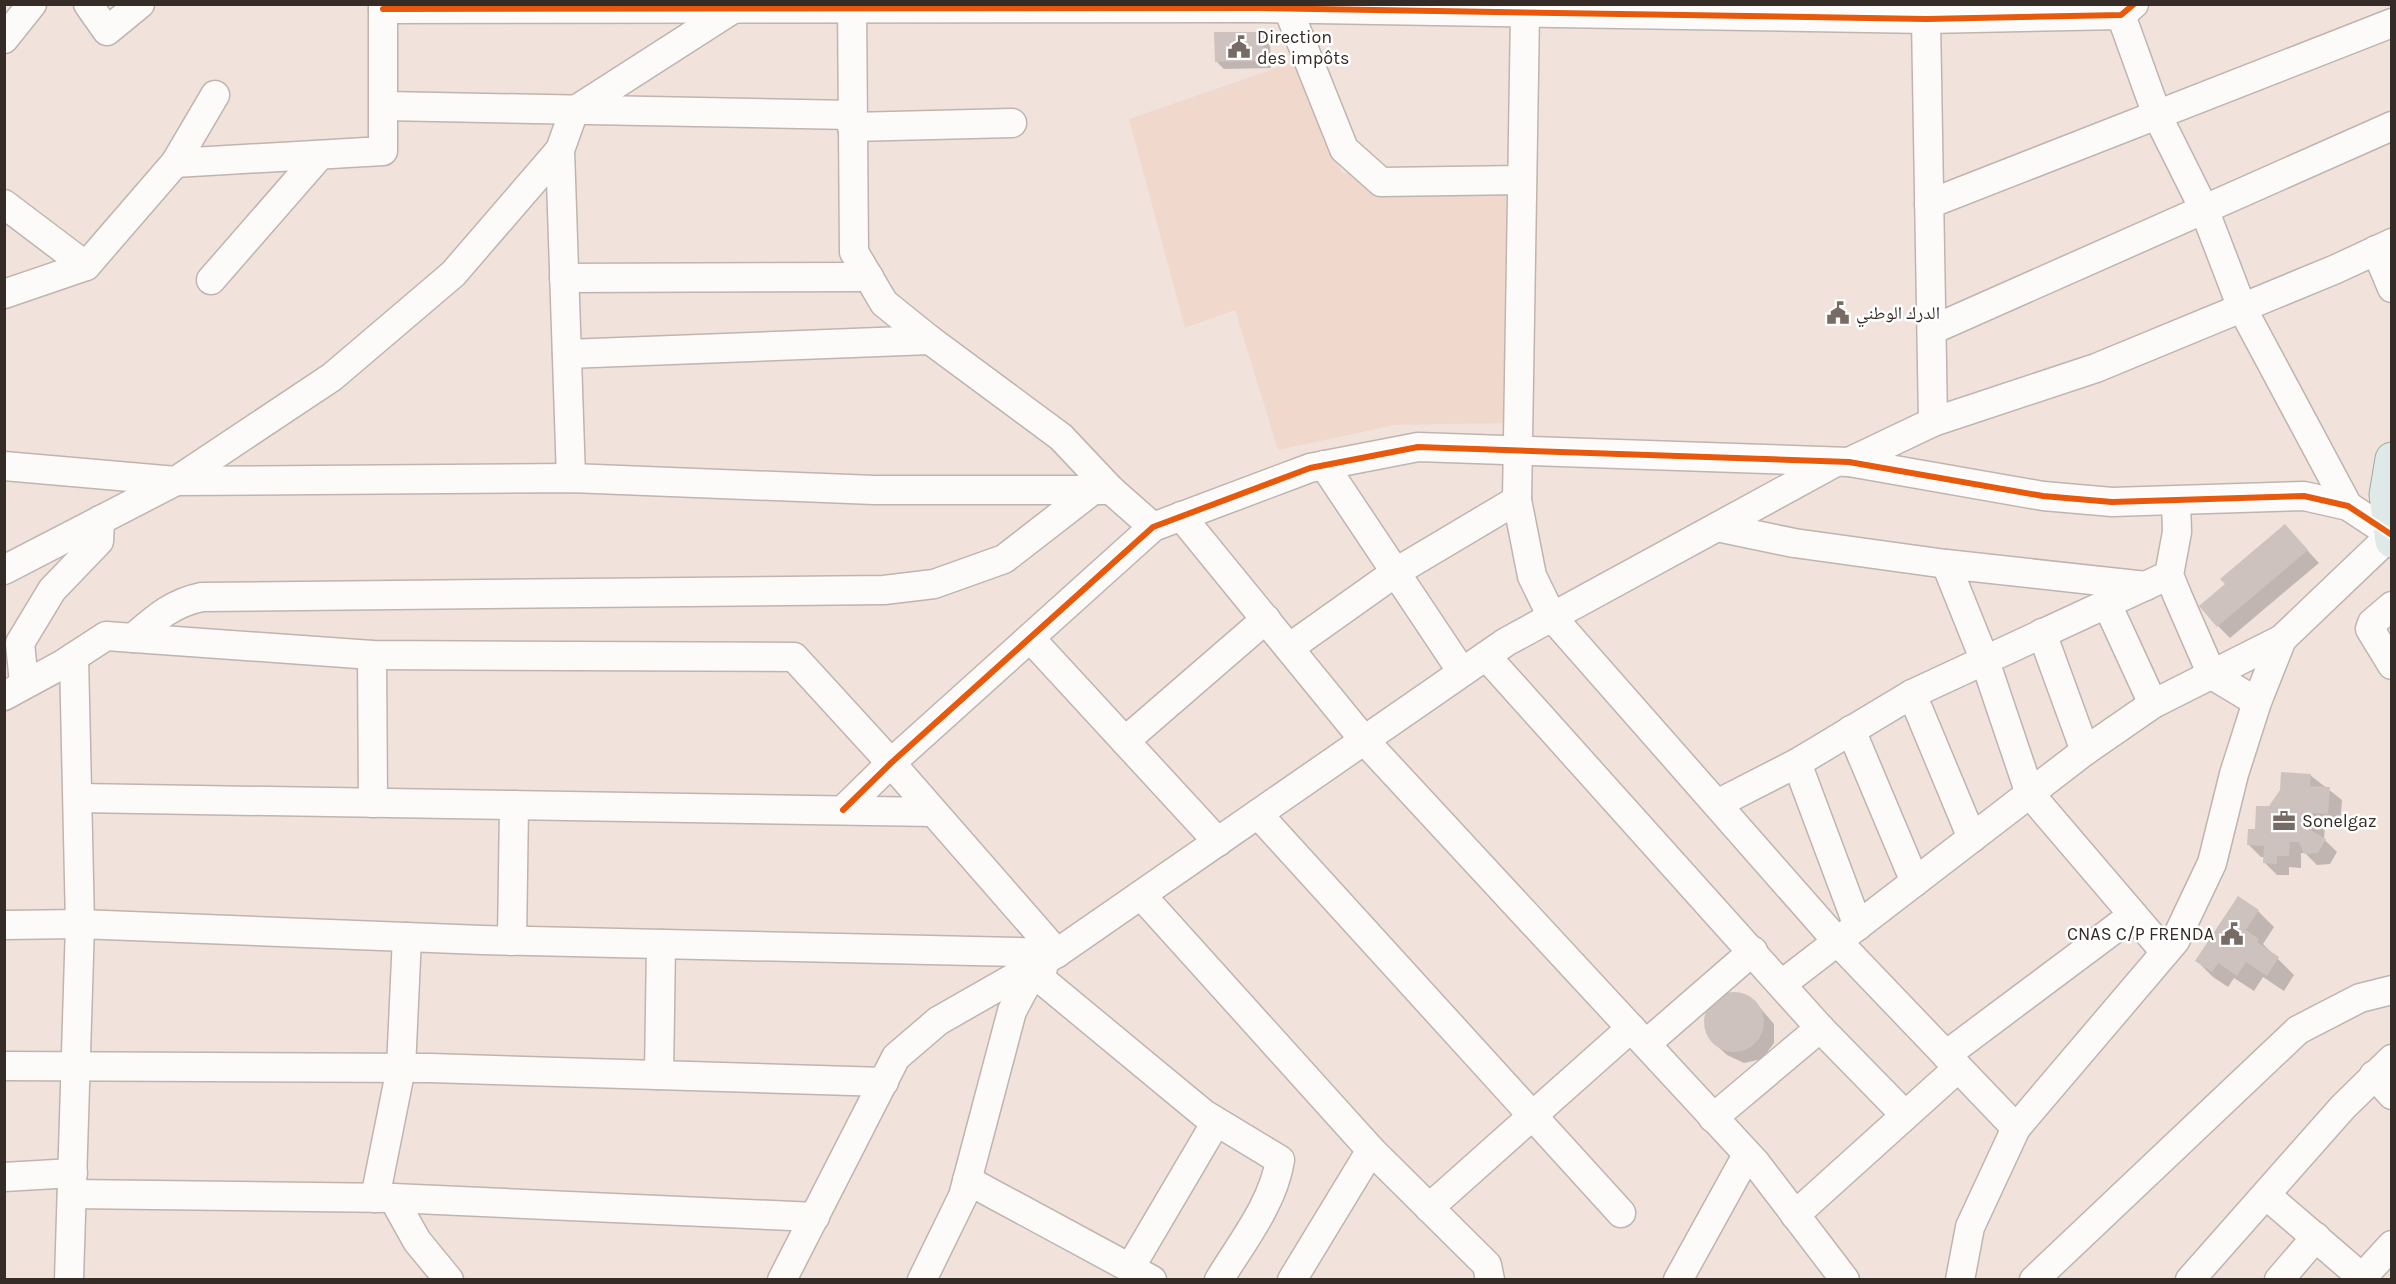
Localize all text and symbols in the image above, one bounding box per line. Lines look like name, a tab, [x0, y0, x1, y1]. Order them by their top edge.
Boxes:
place label: Direction des impôts	[1257, 26, 1349, 69]
public building icon: Direction des impôts	[1226, 34, 1252, 60]
public building icon: الدرك الوطني	[1825, 300, 1851, 326]
place label: الدرك الوطني	[1856, 302, 1940, 328]
office icon: Sonelgaz	[2271, 808, 2297, 834]
place label: Sonelgaz	[2302, 810, 2376, 832]
public building icon: CNAS C/P FRENDA	[2219, 921, 2245, 947]
place label: CNAS C/P FRENDA	[2067, 923, 2214, 945]

